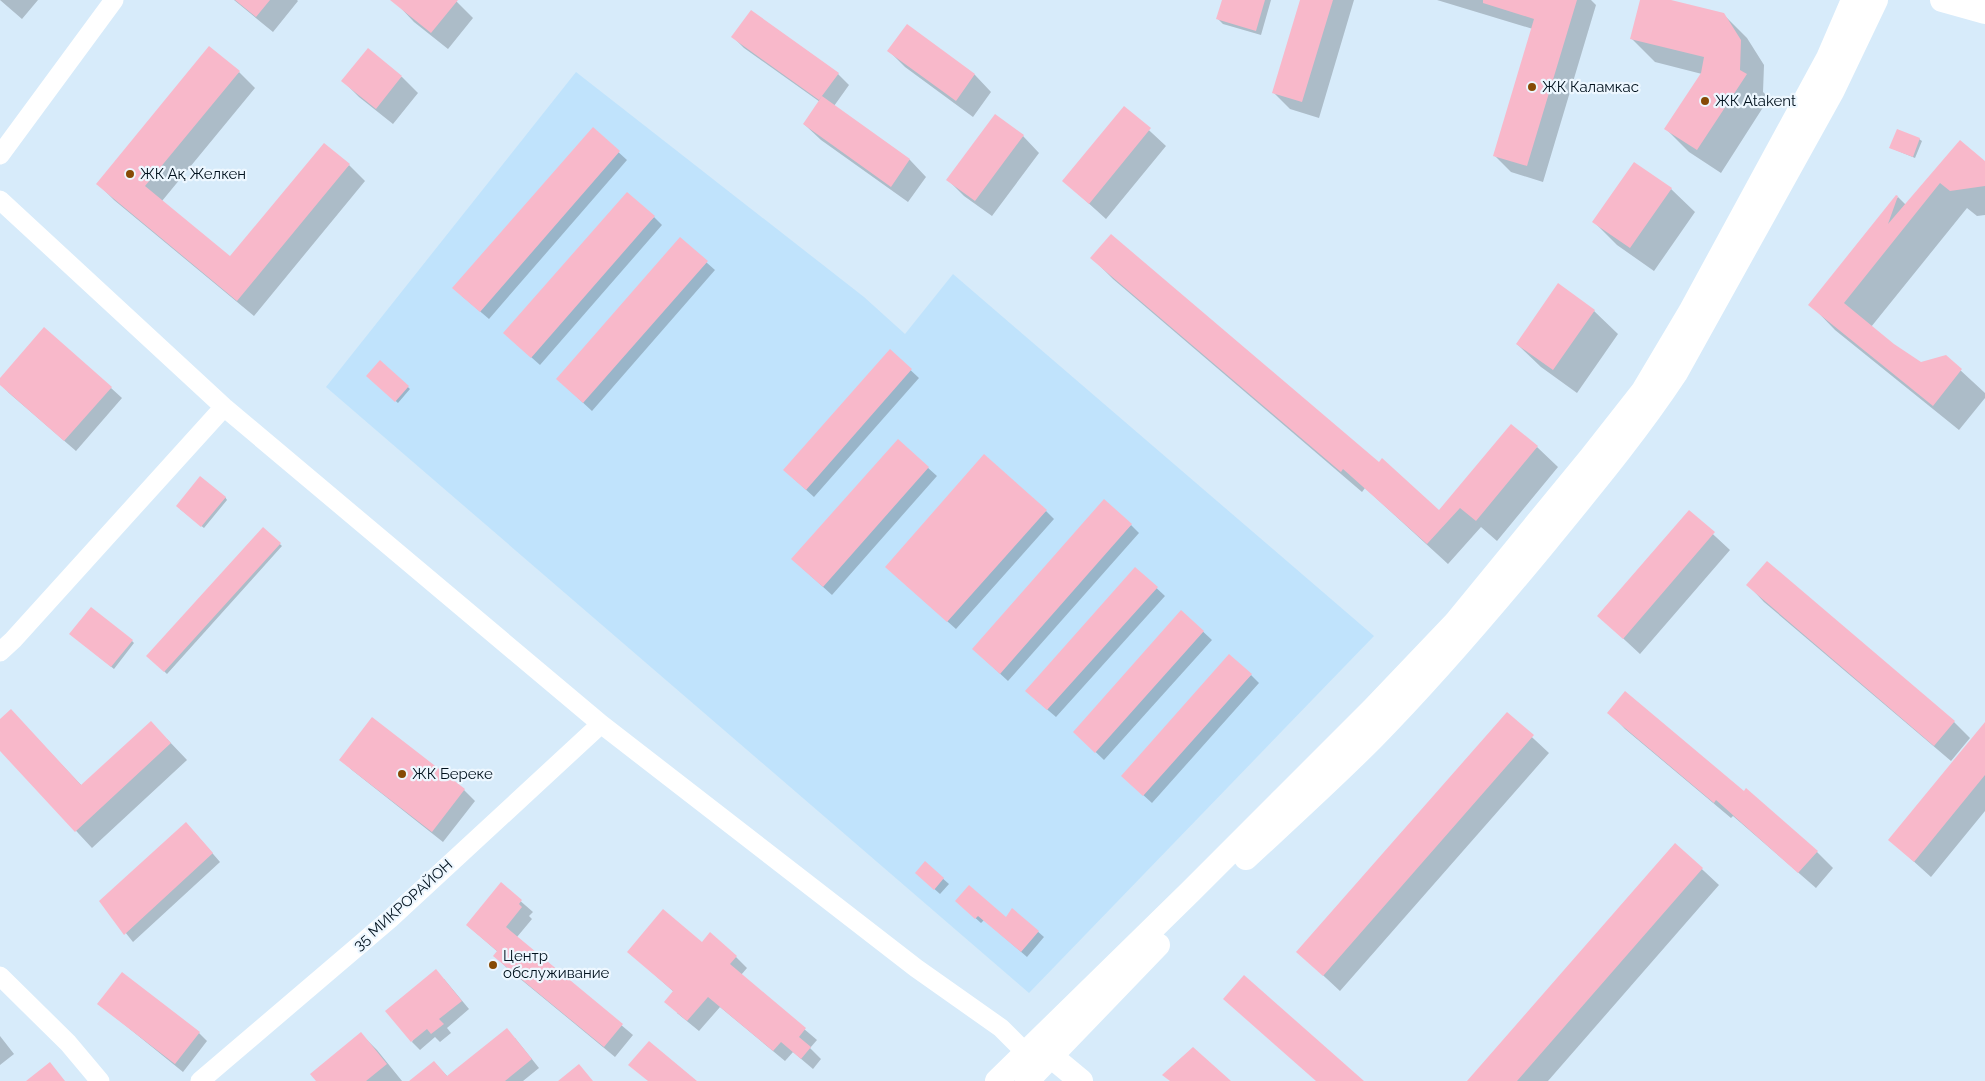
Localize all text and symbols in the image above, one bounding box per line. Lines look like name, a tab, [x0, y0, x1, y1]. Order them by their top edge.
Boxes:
place label: ЖК Каламкас	[1542, 78, 1639, 96]
marker: ЖК Каламкас	[1526, 81, 1538, 93]
place label: ЖК Atakent	[1715, 92, 1796, 110]
marker: ЖК Atakent	[1699, 95, 1711, 107]
place label: ЖК Ақ Желкен	[140, 165, 246, 183]
marker: ЖК Ақ Желкен	[124, 168, 136, 180]
place label: ЖК Береке	[412, 765, 493, 783]
marker: ЖК Береке	[396, 768, 408, 780]
street label: 35 МИКРОРАЙОН	[350, 856, 456, 954]
place label: Центр обслуживание	[503, 947, 610, 982]
marker: Центр обслуживание	[487, 959, 499, 971]

